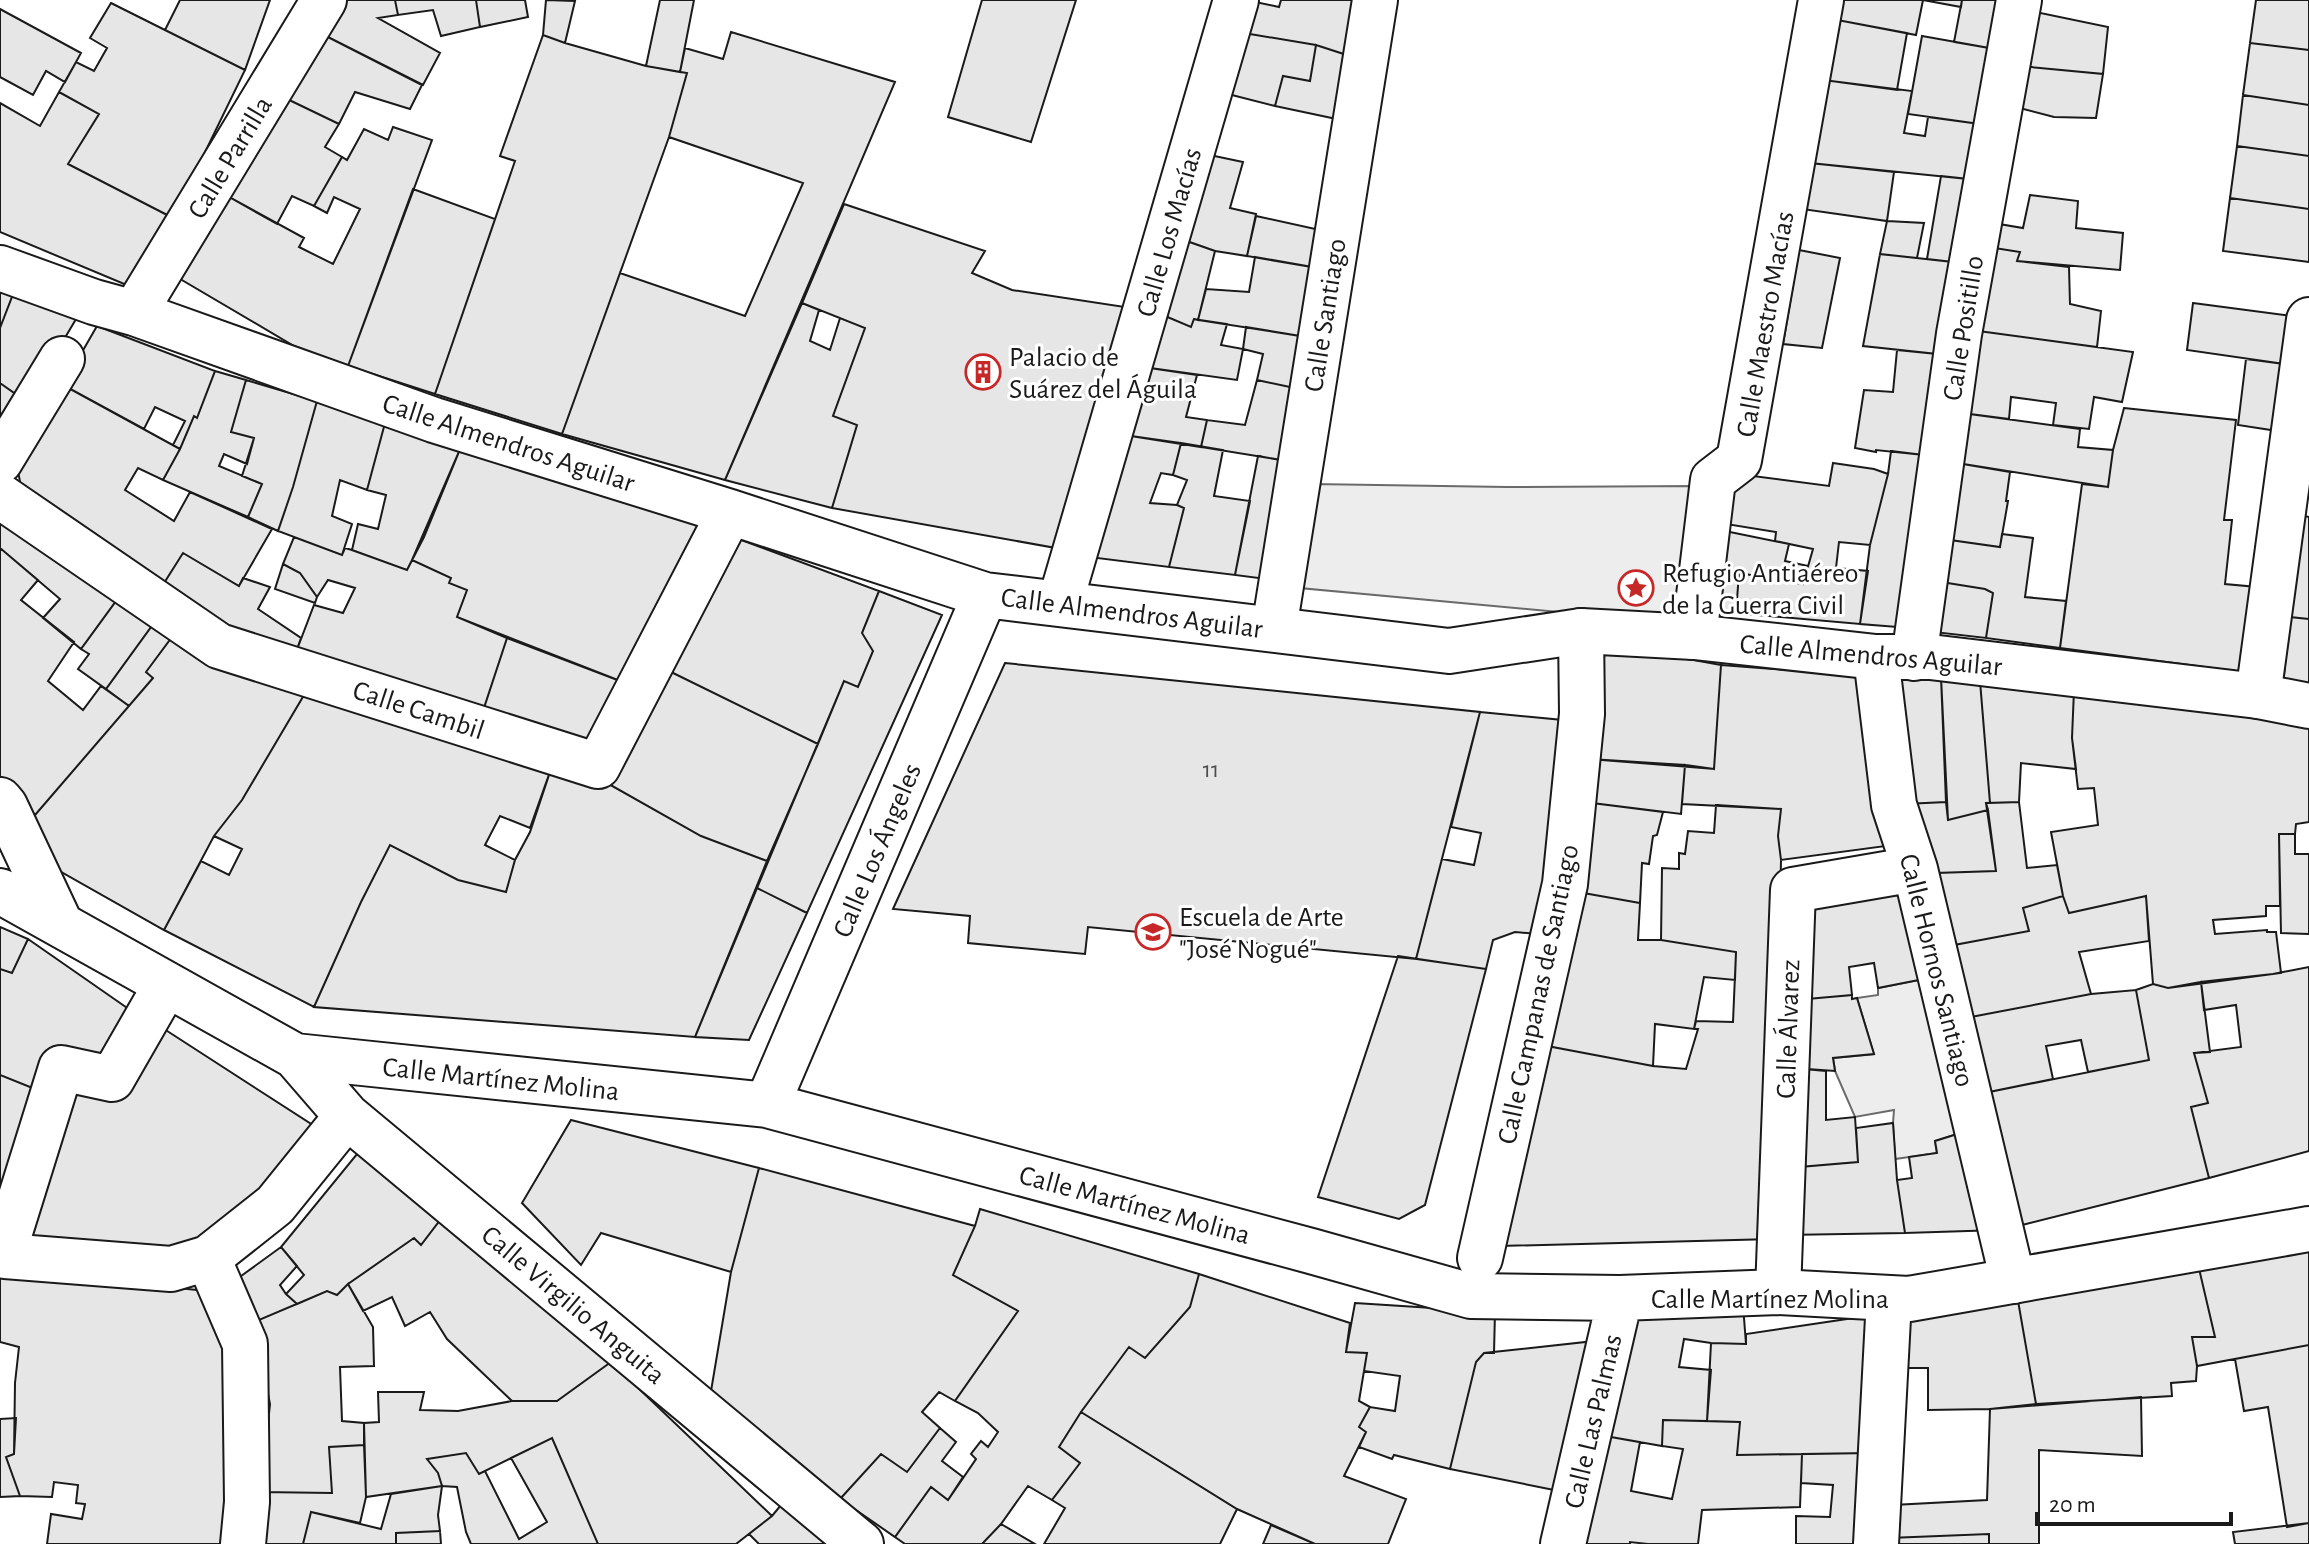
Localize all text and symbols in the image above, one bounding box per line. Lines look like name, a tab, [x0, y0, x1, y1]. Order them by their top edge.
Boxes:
street label: Calle Parrilla	[183, 92, 278, 224]
street label: Calle Los Macías	[1132, 145, 1207, 320]
street label: Calle Maestro Macías	[1732, 209, 1800, 439]
street label: Calle Santiago	[1300, 237, 1352, 394]
street label: Calle Positillo	[1939, 254, 1989, 403]
place label: Palacio de Suárez del Águila	[1009, 344, 1197, 404]
building icon: Palacio de Suárez del Águila	[964, 353, 1002, 391]
street label: Calle Almendros Aguilar	[379, 390, 638, 498]
place label: Refugio Antiaéreo de la Guerra Civil	[1662, 560, 1859, 620]
place icon: Refugio Antiaéreo de la Guerra Civil	[1617, 569, 1655, 607]
street label: Calle Almendros Aguilar	[999, 584, 1264, 644]
street label: Calle Almendros Aguilar	[1738, 631, 2003, 681]
street label: Calle Cambil	[349, 676, 488, 745]
house number: 11	[1203, 758, 1219, 782]
street label: Calle Los Ángeles	[826, 759, 927, 942]
street label: Calle Campanas de Santiago	[1493, 842, 1584, 1147]
street label: Calle Hornos Santiago	[1894, 851, 1979, 1090]
place label: Escuela de Arte "José Nogué"	[1179, 904, 1344, 964]
school or university icon: Escuela de Arte "José Nogué"	[1134, 913, 1172, 951]
street label: Calle Álvarez	[1770, 959, 1805, 1099]
street label: Calle Martínez Molina	[381, 1054, 621, 1106]
street label: Calle Martínez Molina	[1016, 1162, 1253, 1250]
street label: Calle Virgilio Anguita	[476, 1221, 670, 1390]
street label: Calle Martínez Molina	[1651, 1286, 1889, 1314]
street label: Calle Las Palmas	[1560, 1332, 1628, 1511]
scale bar	[2037, 1476, 2231, 1526]
text: 20 m	[2049, 1493, 2096, 1517]

